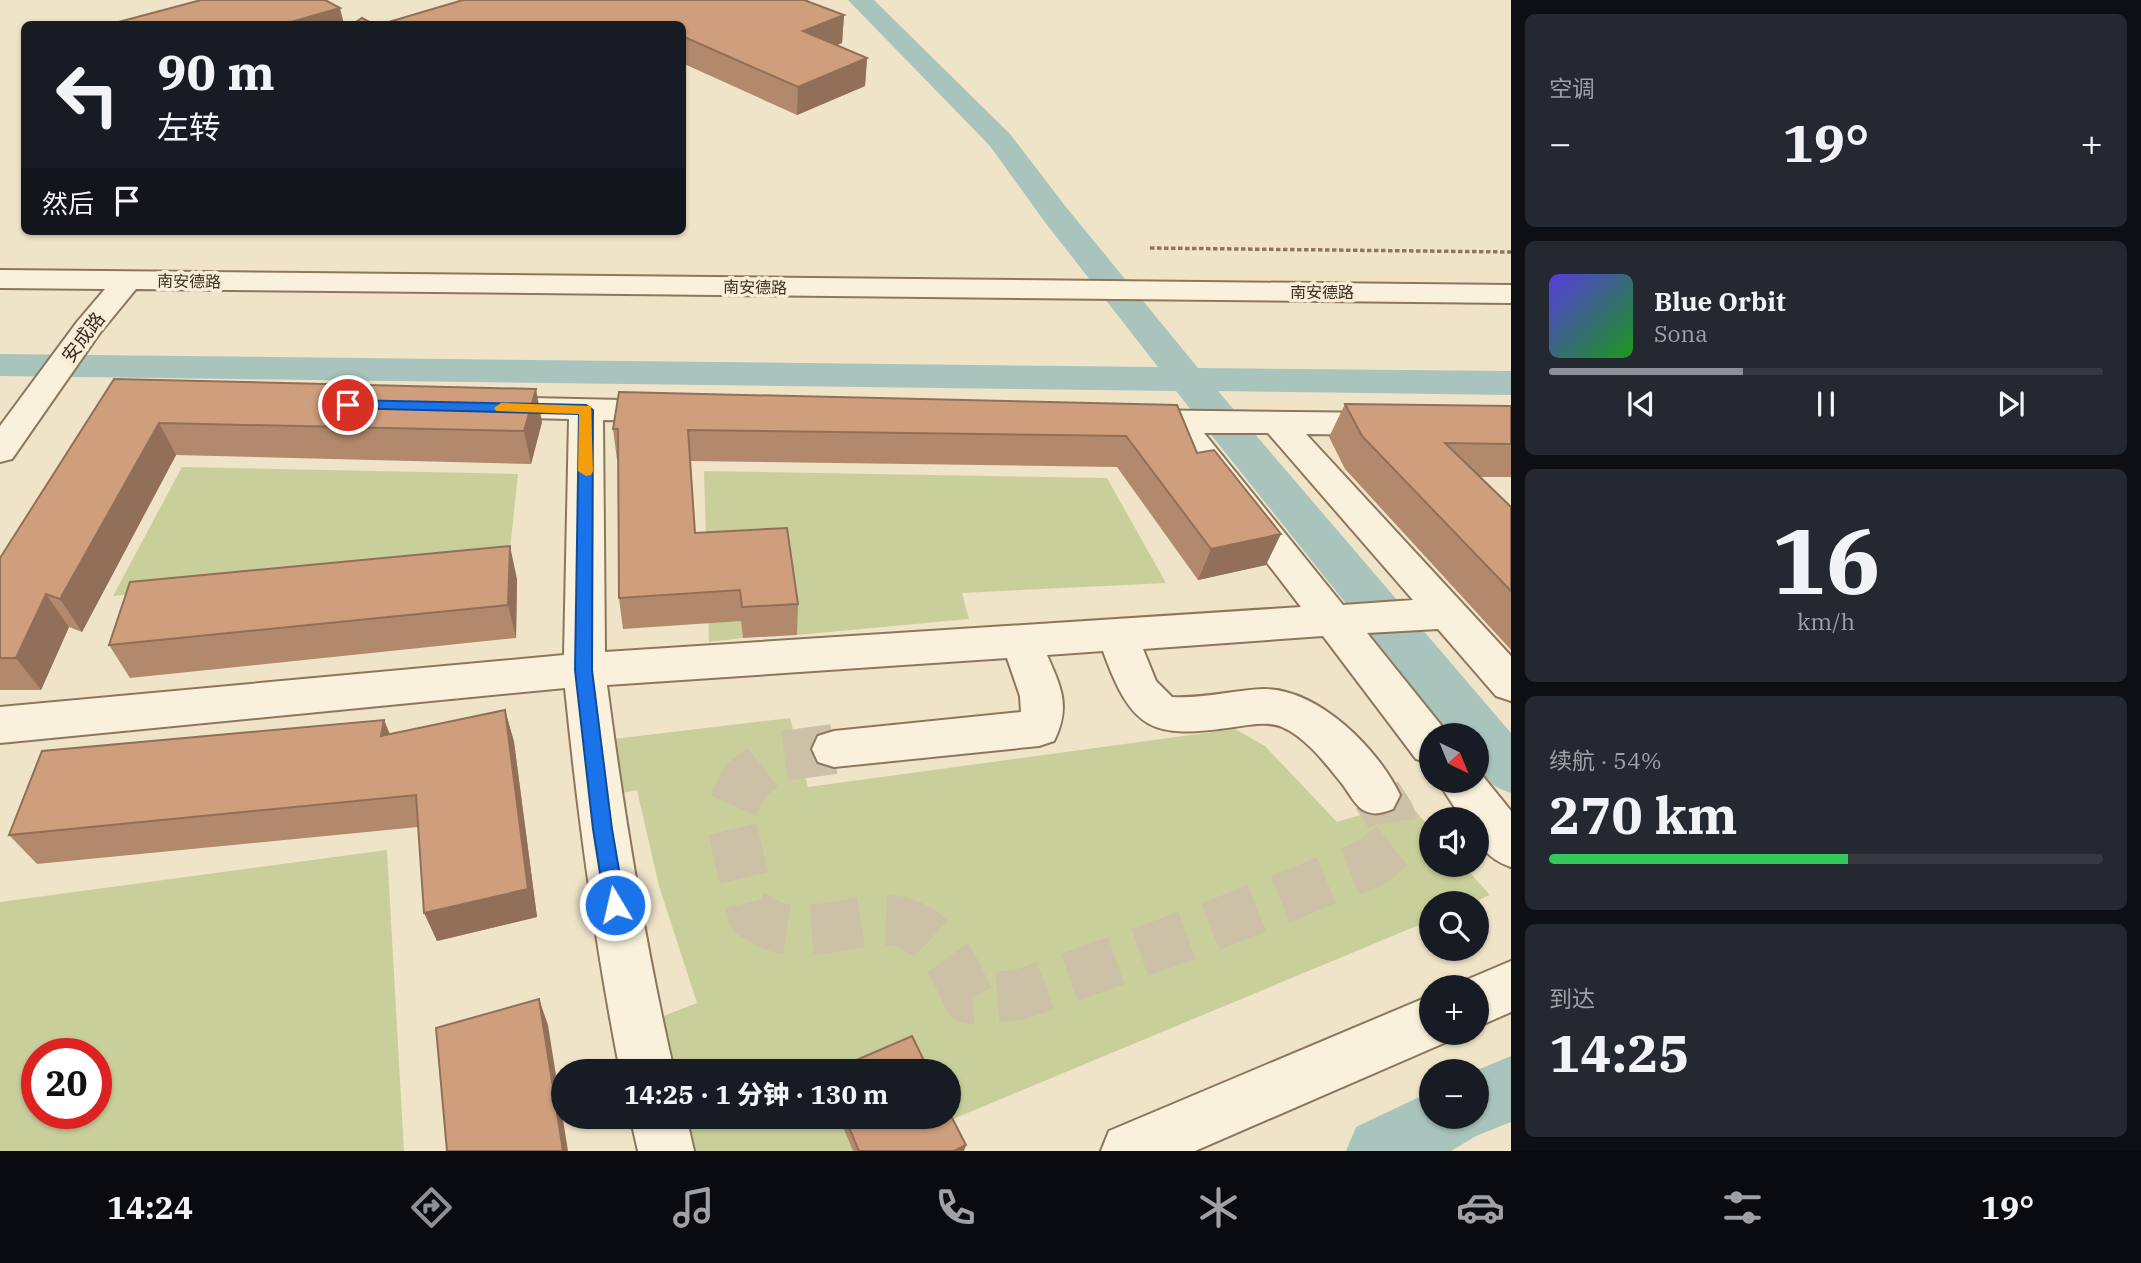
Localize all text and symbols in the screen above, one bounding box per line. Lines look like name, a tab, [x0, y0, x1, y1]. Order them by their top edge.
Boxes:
text: 90 m	[157, 40, 275, 103]
icon: left	[42, 49, 133, 140]
text: 空调	[1549, 73, 1595, 103]
text: 左转	[157, 106, 221, 148]
text: 19°	[1783, 109, 1869, 176]
text: −	[1549, 118, 1572, 167]
text: +	[2080, 118, 2103, 167]
icon: arrive	[108, 182, 146, 220]
text: 然后	[42, 186, 94, 220]
street label: 南安德路	[157, 270, 221, 292]
street label: 南安德路	[723, 276, 787, 298]
street label: 南安德路	[1290, 282, 1354, 302]
text: Blue Orbit	[1654, 284, 1786, 318]
street label: 安成路	[56, 307, 110, 367]
text: Sona	[1654, 318, 1708, 348]
pin	[318, 375, 378, 435]
icon: previous	[1622, 385, 1660, 423]
icon: pause	[1807, 385, 1845, 423]
icon: next	[1992, 385, 2030, 423]
icon: arrive	[329, 386, 367, 424]
text: 16	[1771, 501, 1881, 619]
text: km/h	[1797, 606, 1855, 636]
north arrow	[1419, 723, 1489, 793]
map controls	[1419, 723, 1489, 1129]
text: 续航 · 54%	[1549, 745, 1662, 775]
text: 270 km	[1549, 781, 1738, 848]
button: sound	[1419, 807, 1489, 877]
position arrow	[578, 868, 652, 942]
button: search	[1419, 891, 1489, 961]
button: +	[1419, 975, 1489, 1045]
text: 到达	[1549, 983, 1595, 1013]
text: 14:25	[1549, 1019, 1690, 1086]
speed limit sign: 20	[21, 1038, 112, 1129]
button: −	[1419, 1059, 1489, 1129]
text: 14:25 · 1 分钟 · 130 m	[624, 1077, 888, 1111]
icon: directions	[407, 1183, 456, 1232]
icon: music	[669, 1183, 718, 1232]
icon: phone	[931, 1183, 980, 1232]
icon: climate	[1194, 1183, 1243, 1232]
icon: car	[1456, 1183, 1505, 1232]
icon: filters	[1718, 1183, 1767, 1232]
text: 14:24	[107, 1186, 193, 1228]
text: 19°	[1981, 1186, 2034, 1228]

